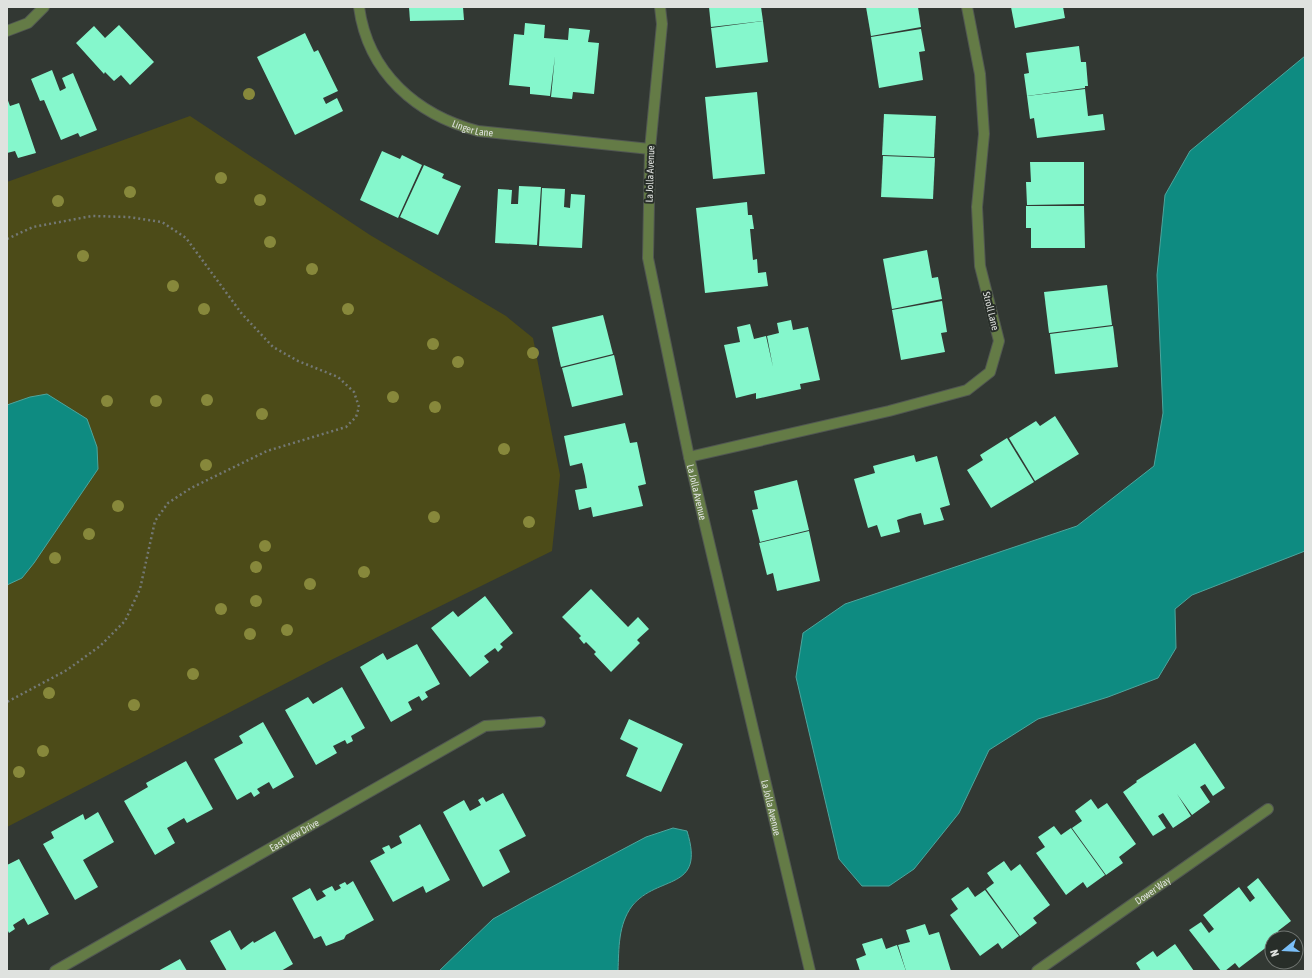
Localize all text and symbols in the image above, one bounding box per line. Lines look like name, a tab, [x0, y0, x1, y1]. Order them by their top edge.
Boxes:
street label: Linger Lane	[451, 117, 494, 138]
street label: La Jolla Avenue	[644, 145, 657, 203]
street label: Stroll Lane	[981, 291, 1001, 332]
street label: La Jolla Avenue	[685, 463, 709, 522]
street label: La Jolla Avenue	[760, 779, 783, 837]
street label: East View Drive	[267, 816, 321, 853]
street label: Dower Way	[1133, 874, 1172, 906]
north arrow	[1264, 930, 1304, 970]
text: N	[1268, 948, 1281, 958]

